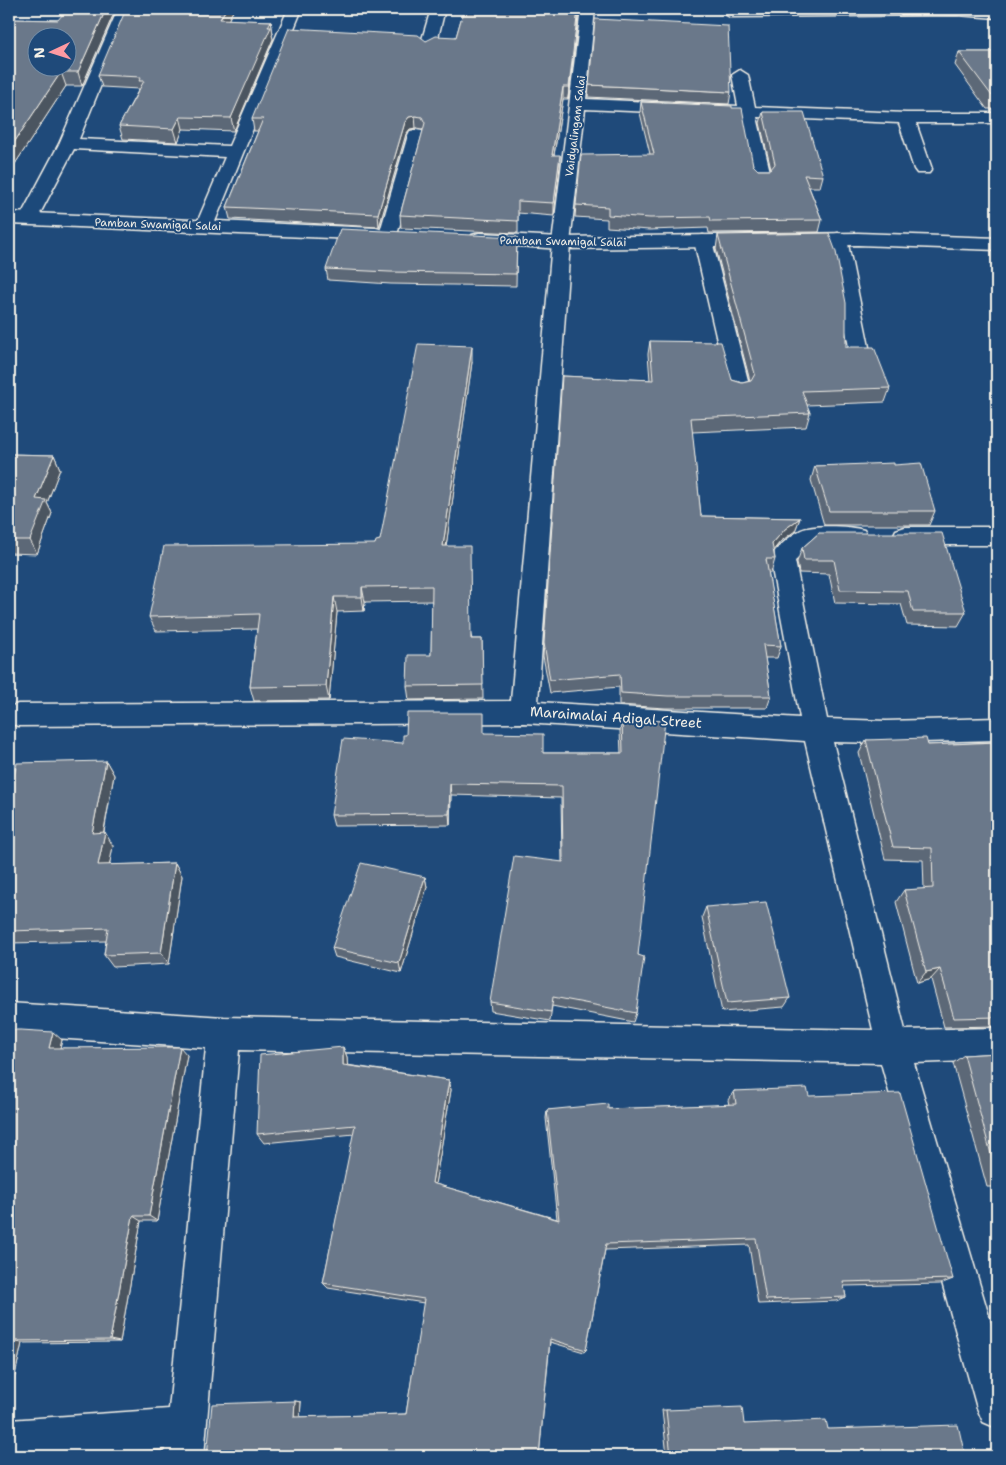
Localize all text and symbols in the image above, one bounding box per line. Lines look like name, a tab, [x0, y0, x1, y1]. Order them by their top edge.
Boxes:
north arrow	[28, 28, 78, 78]
text: N	[30, 47, 48, 59]
street label: Vaidyalingam Salai	[562, 75, 589, 177]
street label: Pamban Swamigal Salai	[94, 215, 222, 234]
street label: Pamban Swamigal Salai	[500, 233, 626, 250]
street label: Maraimalai Adigal Street	[529, 702, 703, 732]

